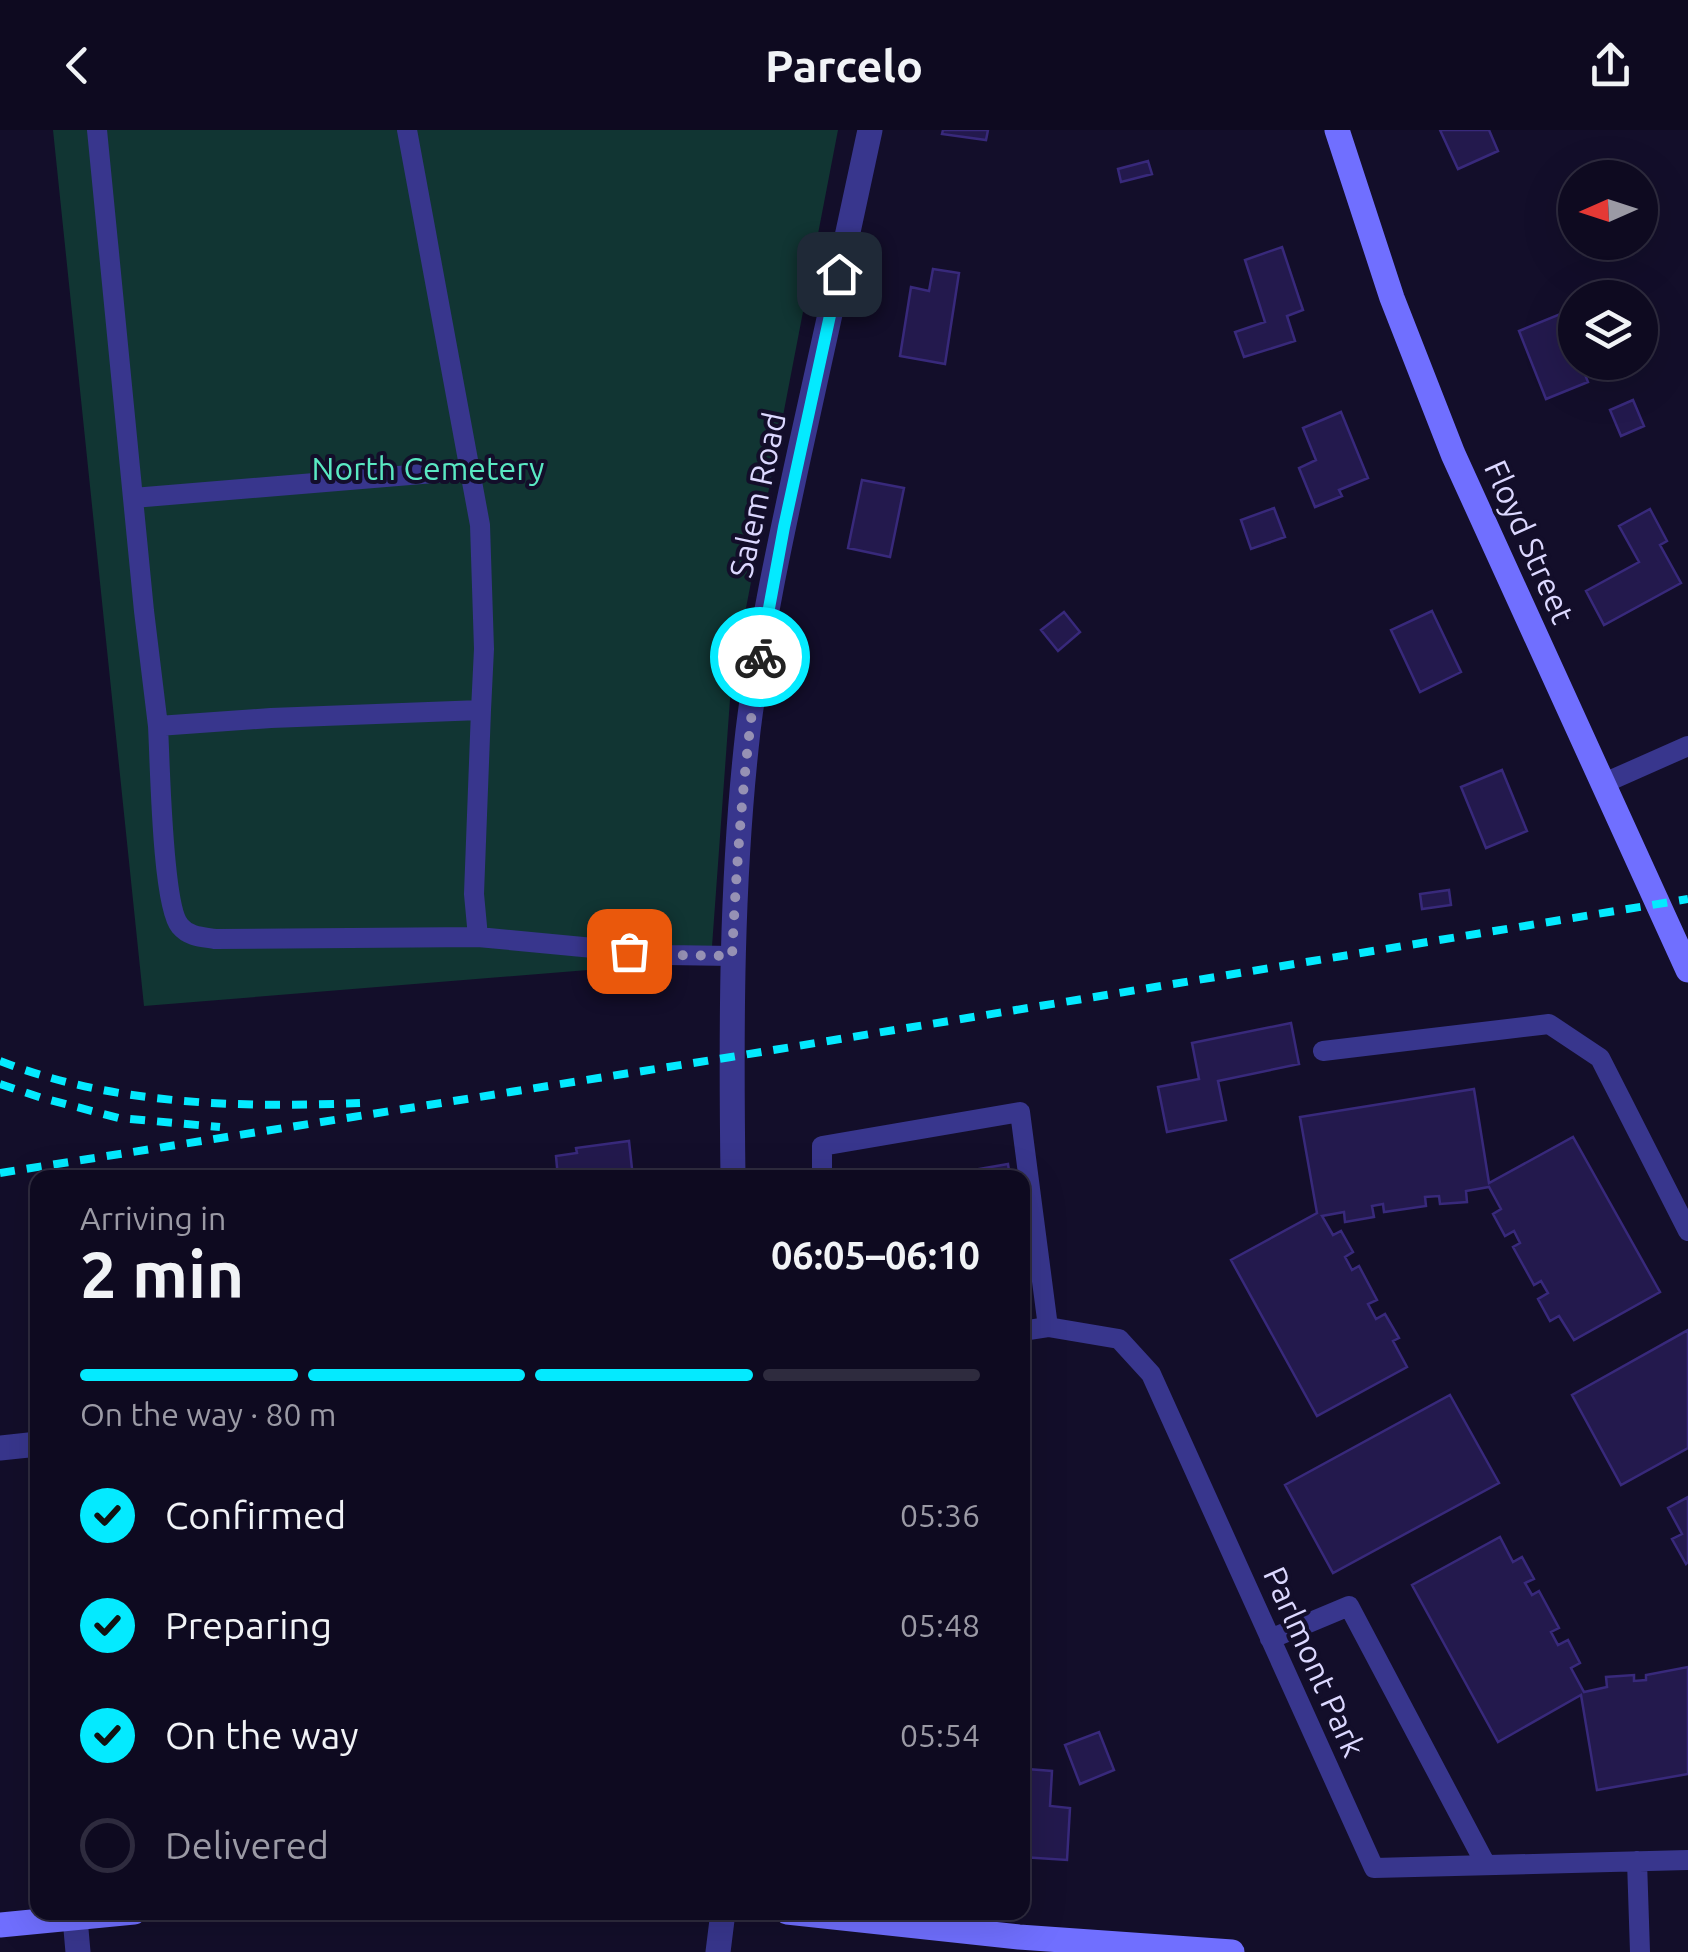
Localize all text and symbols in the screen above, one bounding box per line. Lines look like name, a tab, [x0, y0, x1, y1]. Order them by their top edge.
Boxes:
icon: back	[50, 38, 105, 93]
icon: share	[1583, 38, 1638, 93]
text: Parcelo	[765, 40, 923, 91]
north arrow	[1558, 160, 1658, 260]
map controls	[1558, 160, 1658, 380]
pin	[797, 232, 882, 317]
icon: home	[812, 247, 867, 302]
button: layers	[1558, 280, 1658, 380]
street label: Salem Road	[722, 409, 792, 581]
park label: North Cemetery	[312, 450, 544, 486]
street label: Floyd Street	[1478, 455, 1582, 629]
courier	[710, 607, 810, 707]
icon: bike	[733, 630, 788, 685]
pin	[587, 909, 672, 994]
icon: bag	[602, 924, 657, 979]
text: Arriving in	[80, 1200, 226, 1236]
text: 06:05–06:10	[771, 1234, 980, 1276]
text: 2 min	[80, 1237, 244, 1310]
text: On the way · 80 m	[80, 1396, 336, 1432]
icon: check	[80, 1488, 135, 1543]
text: Confirmed	[165, 1494, 346, 1536]
text: 05:36	[900, 1497, 980, 1533]
street label: Parlmont Park	[1257, 1561, 1373, 1762]
icon: check	[80, 1598, 135, 1653]
text: Preparing	[165, 1604, 332, 1646]
text: 05:48	[900, 1607, 980, 1643]
icon: check	[80, 1708, 135, 1763]
text: On the way	[165, 1714, 358, 1756]
text: 05:54	[900, 1717, 980, 1753]
text: Delivered	[165, 1824, 329, 1866]

